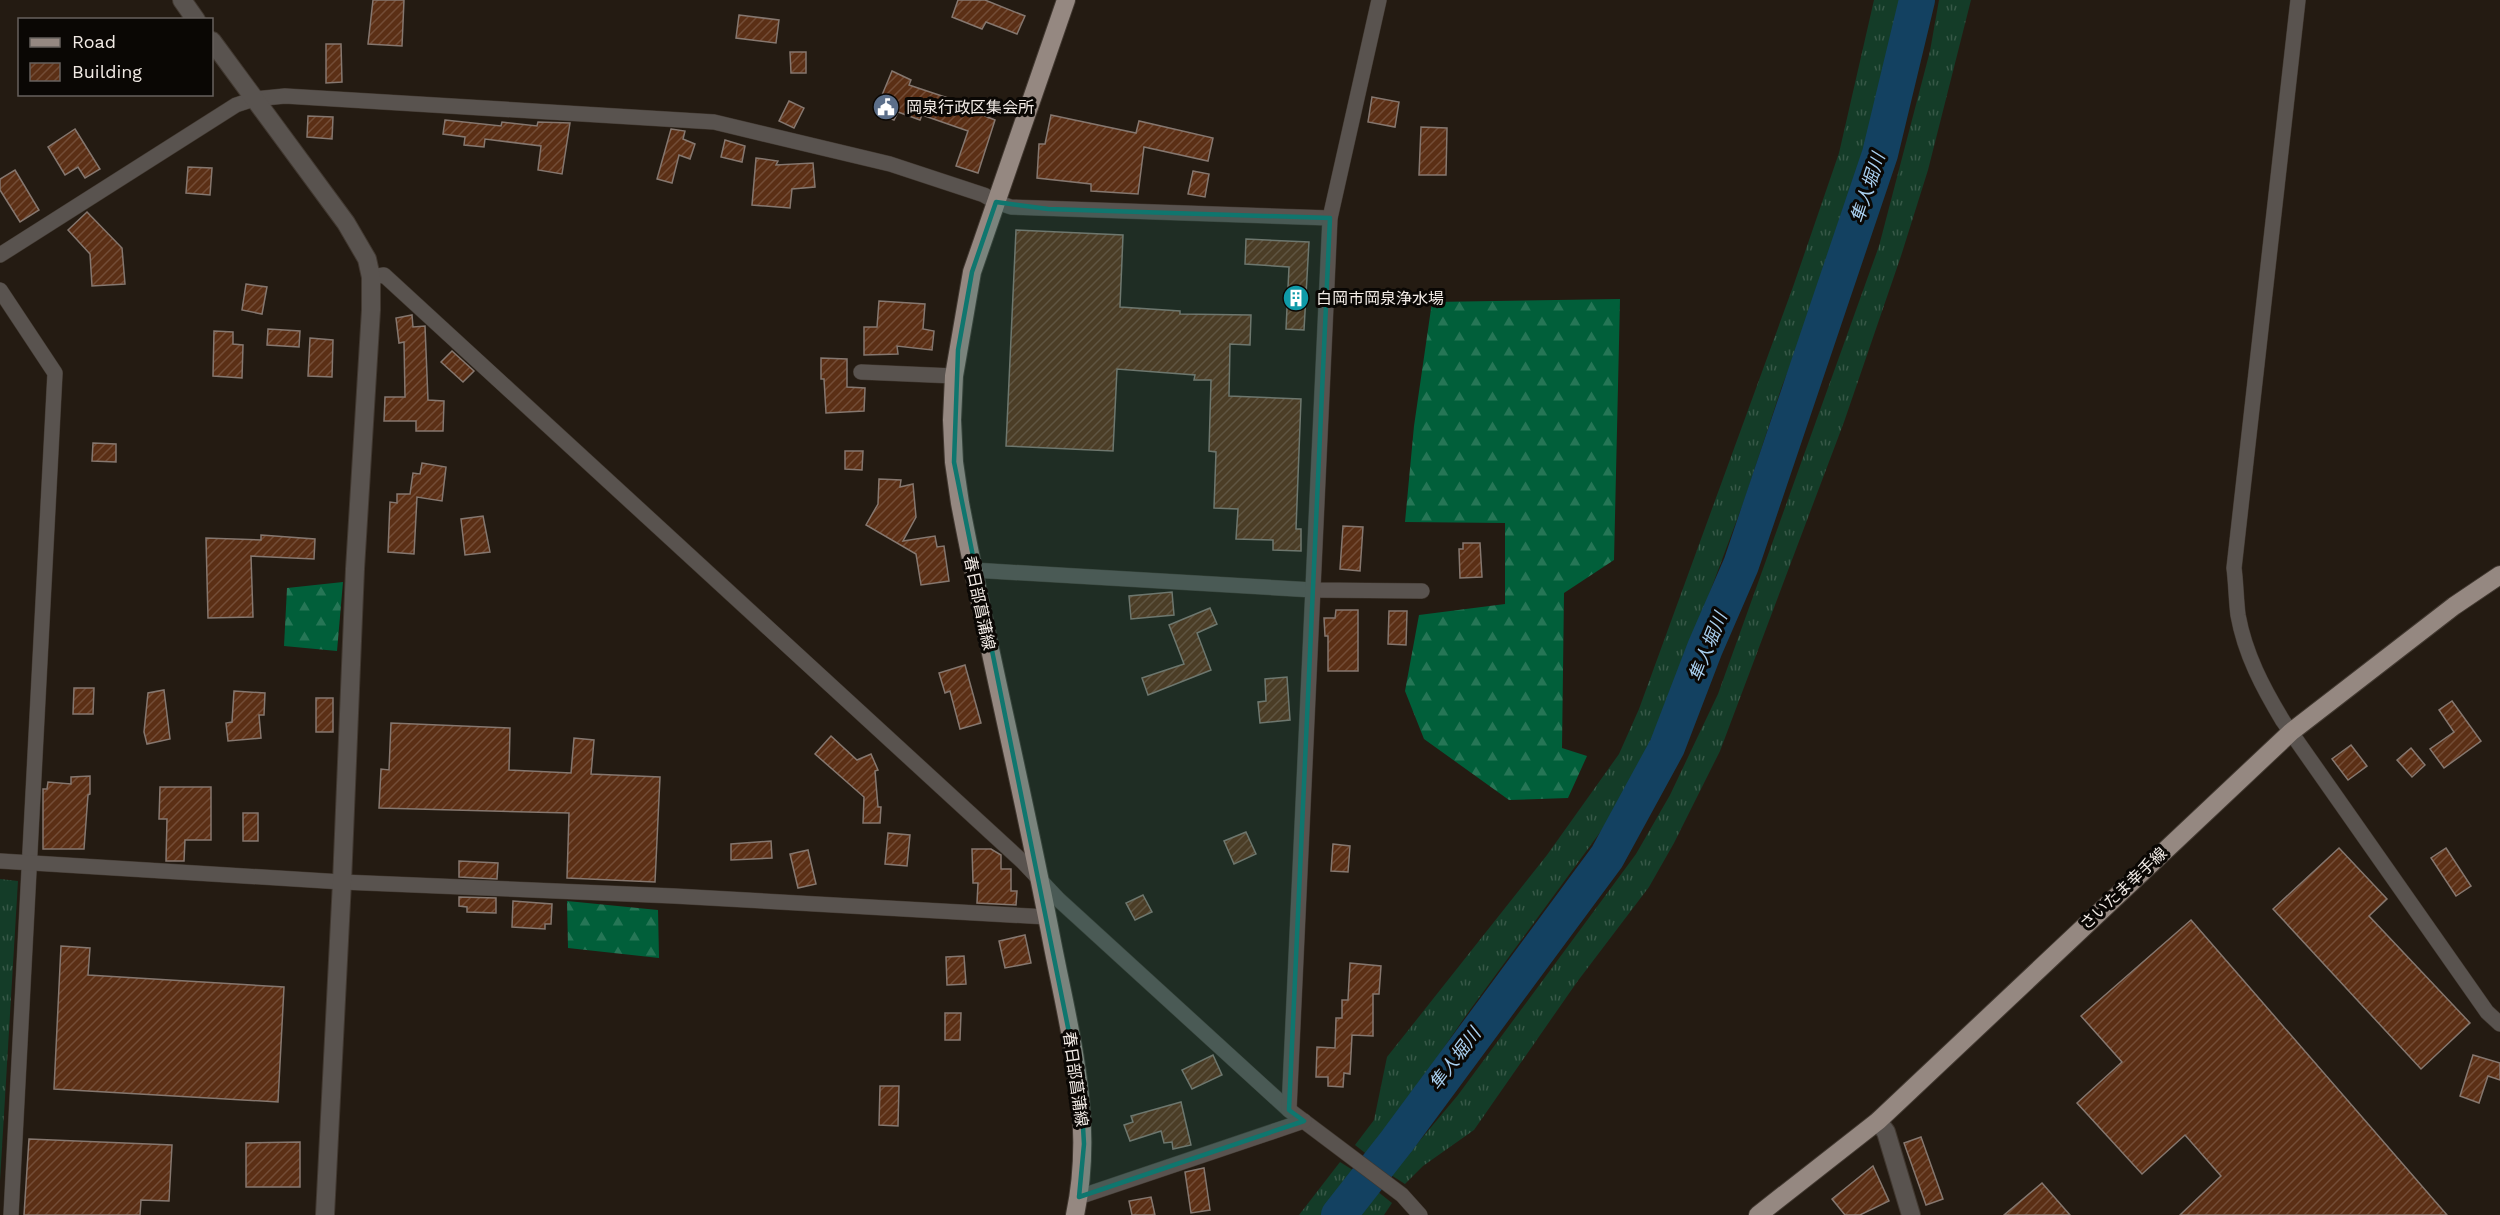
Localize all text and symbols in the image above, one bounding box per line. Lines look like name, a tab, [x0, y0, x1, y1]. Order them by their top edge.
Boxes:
legend	[18, 18, 213, 96]
text: Road	[72, 31, 116, 52]
text: Building	[72, 61, 142, 82]
public building icon: 岡泉行政区集会所	[871, 92, 901, 122]
place label: 岡泉行政区集会所	[906, 98, 1034, 117]
water label: 隼人堀川	[1846, 148, 1889, 225]
building icon: 白岡市岡泉浄水場	[1281, 283, 1311, 313]
place label: 白岡市岡泉浄水場	[1316, 289, 1444, 308]
street label: 春日部菖蒲線	[960, 554, 999, 652]
water label: 隼人堀川	[1684, 608, 1732, 684]
street label: さいたま幸手線	[2076, 843, 2171, 933]
water label: 隼人堀川	[1425, 1022, 1486, 1094]
street label: 春日部菖蒲線	[1059, 1030, 1092, 1128]

